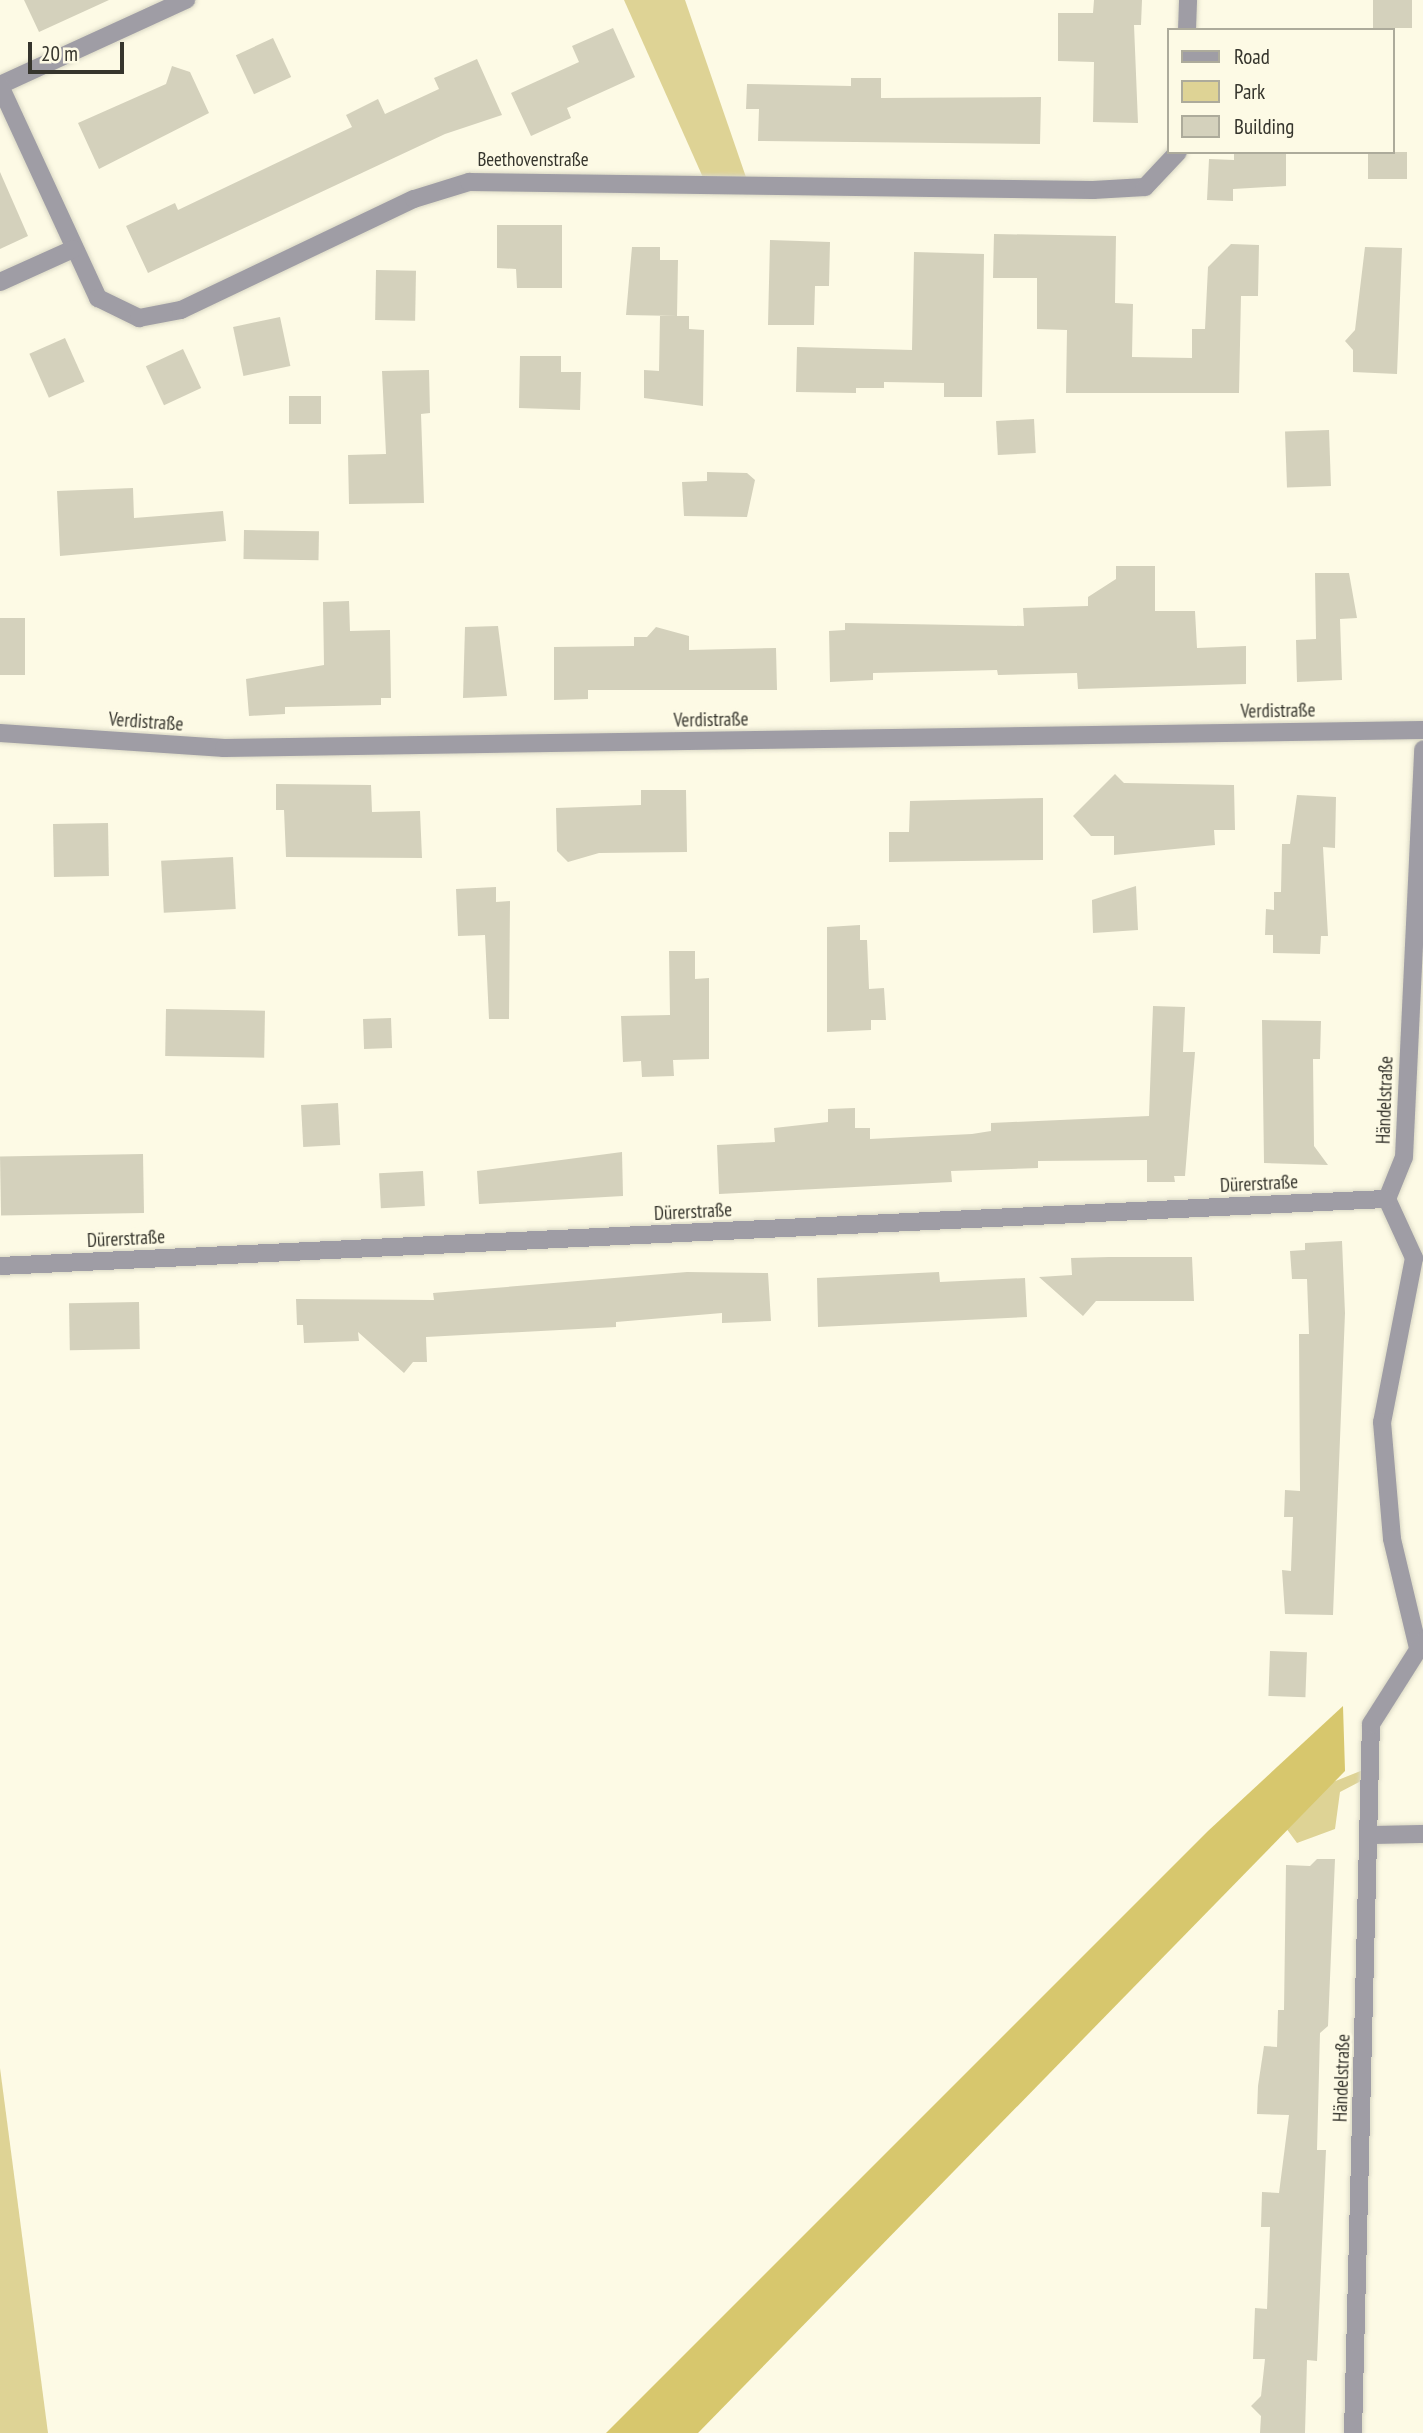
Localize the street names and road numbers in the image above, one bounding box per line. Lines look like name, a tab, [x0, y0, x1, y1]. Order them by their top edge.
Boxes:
street label: Beethovenstraße	[477, 149, 589, 171]
street label: Verdistraße	[1240, 699, 1316, 723]
street label: Verdistraße	[108, 708, 184, 736]
street label: Verdistraße	[673, 708, 749, 732]
street label: Händelstraße	[1372, 1056, 1398, 1144]
street label: Dürerstraße	[1219, 1171, 1299, 1197]
street label: Dürerstraße	[653, 1199, 733, 1225]
street label: Dürerstraße	[86, 1226, 166, 1252]
street label: Händelstraße	[1329, 2034, 1355, 2122]

